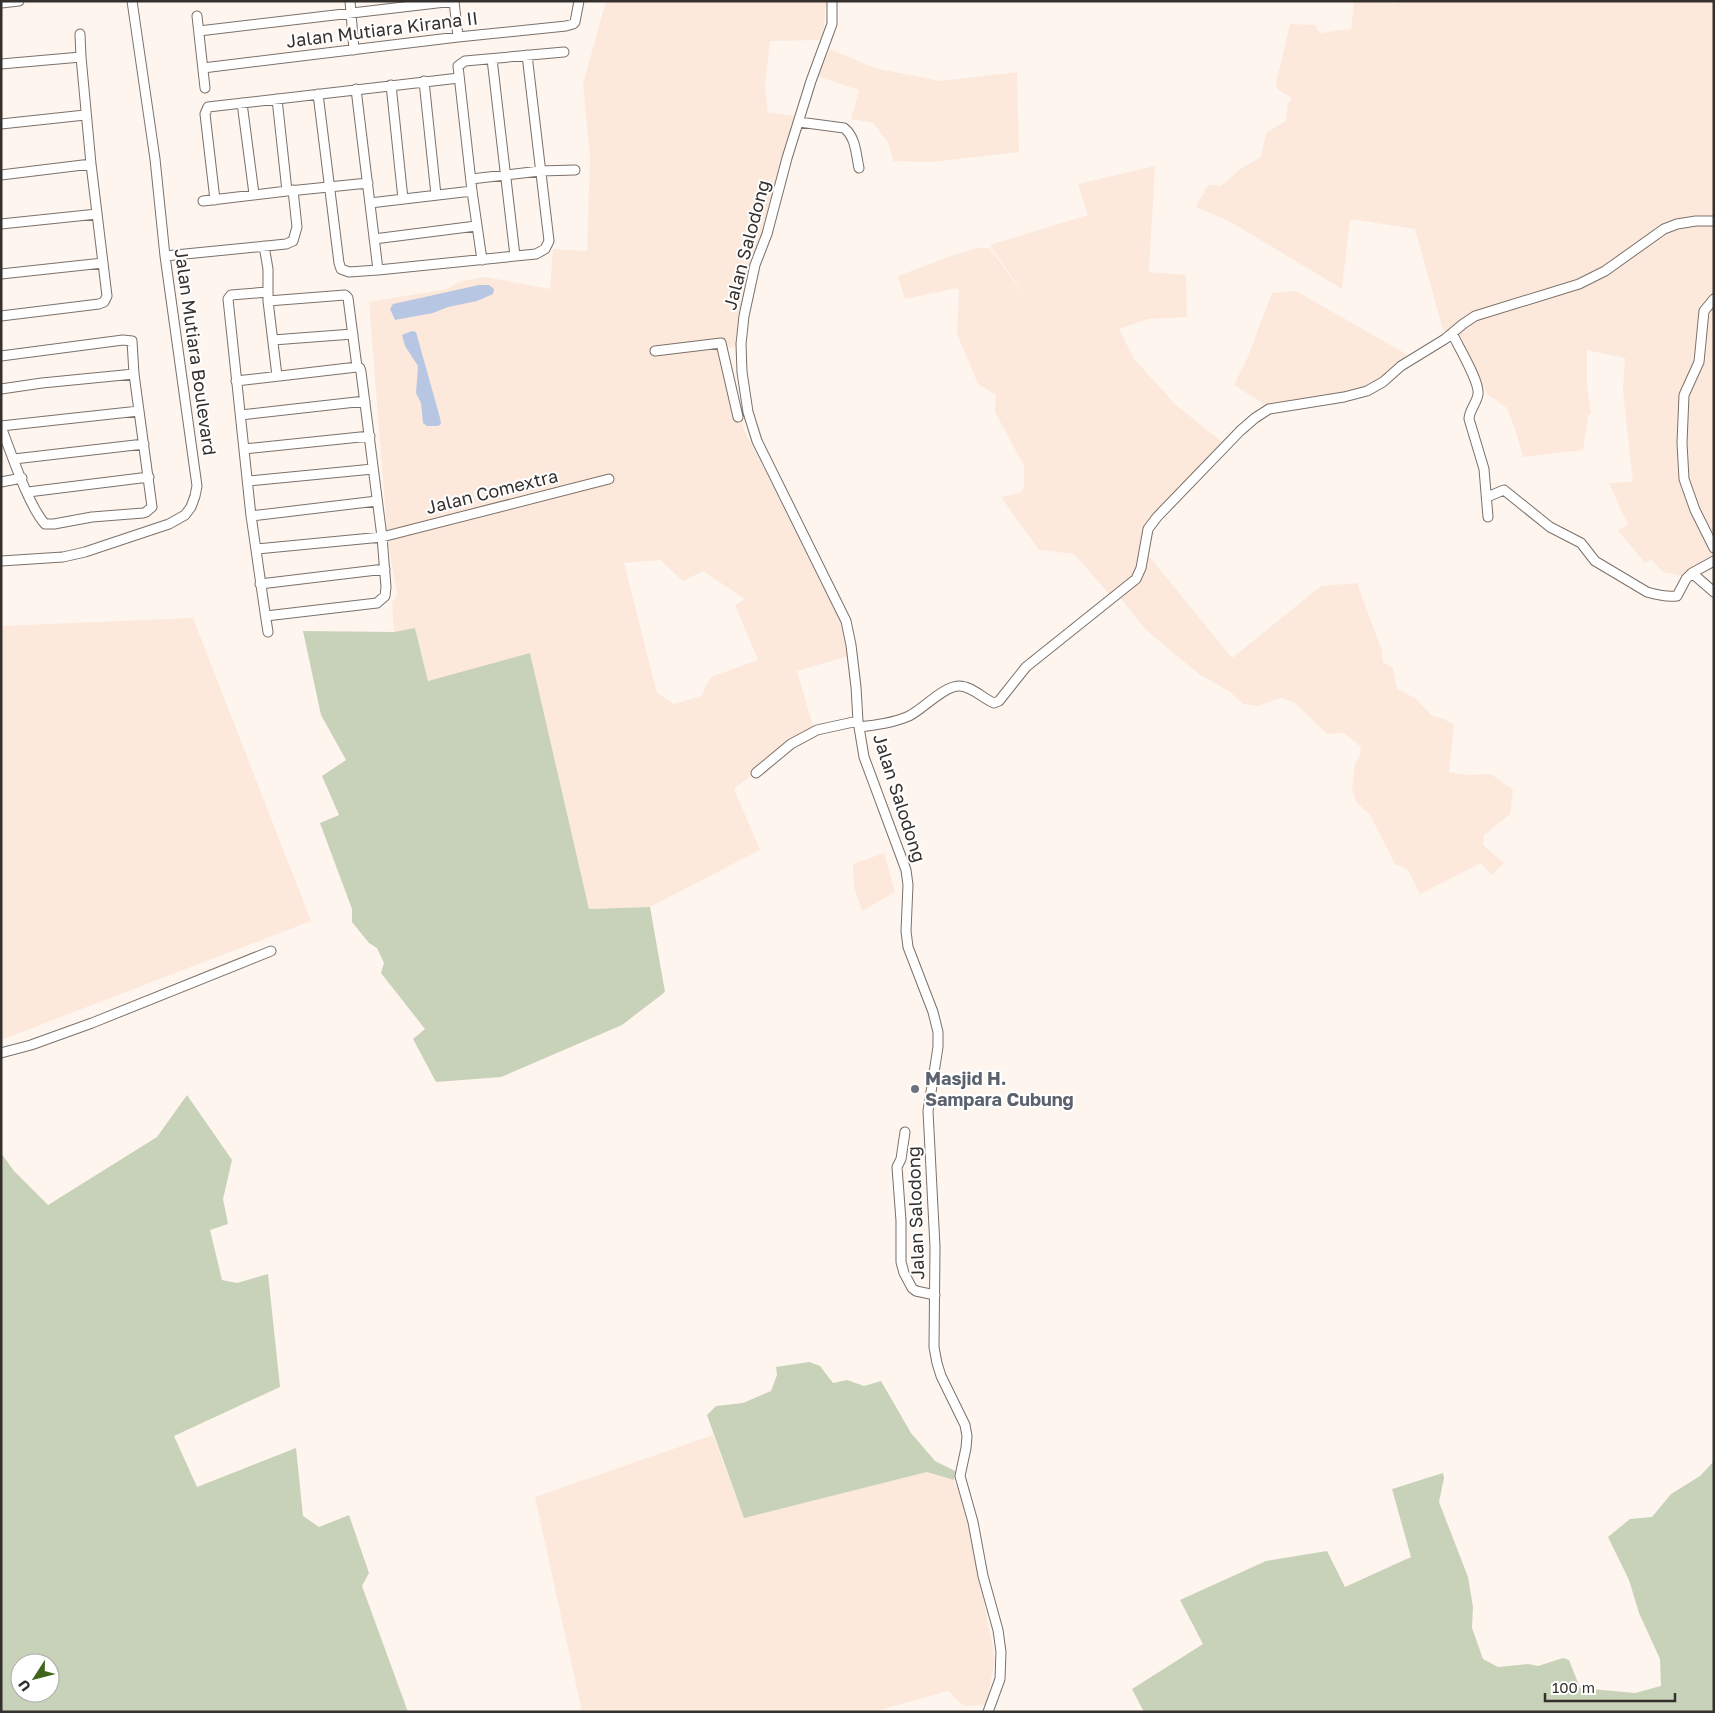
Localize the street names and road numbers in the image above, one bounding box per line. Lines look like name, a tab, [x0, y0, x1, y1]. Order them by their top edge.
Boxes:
street label: Jalan Mutiara Kirana II	[285, 6, 479, 52]
street label: Jalan Salodong	[718, 177, 774, 312]
street label: Jalan Mutiara Boulevard	[171, 247, 221, 457]
street label: Jalan Comextra	[424, 464, 560, 518]
street label: Jalan Salodong	[869, 731, 931, 865]
street label: Jalan Salodong	[902, 1146, 928, 1280]

